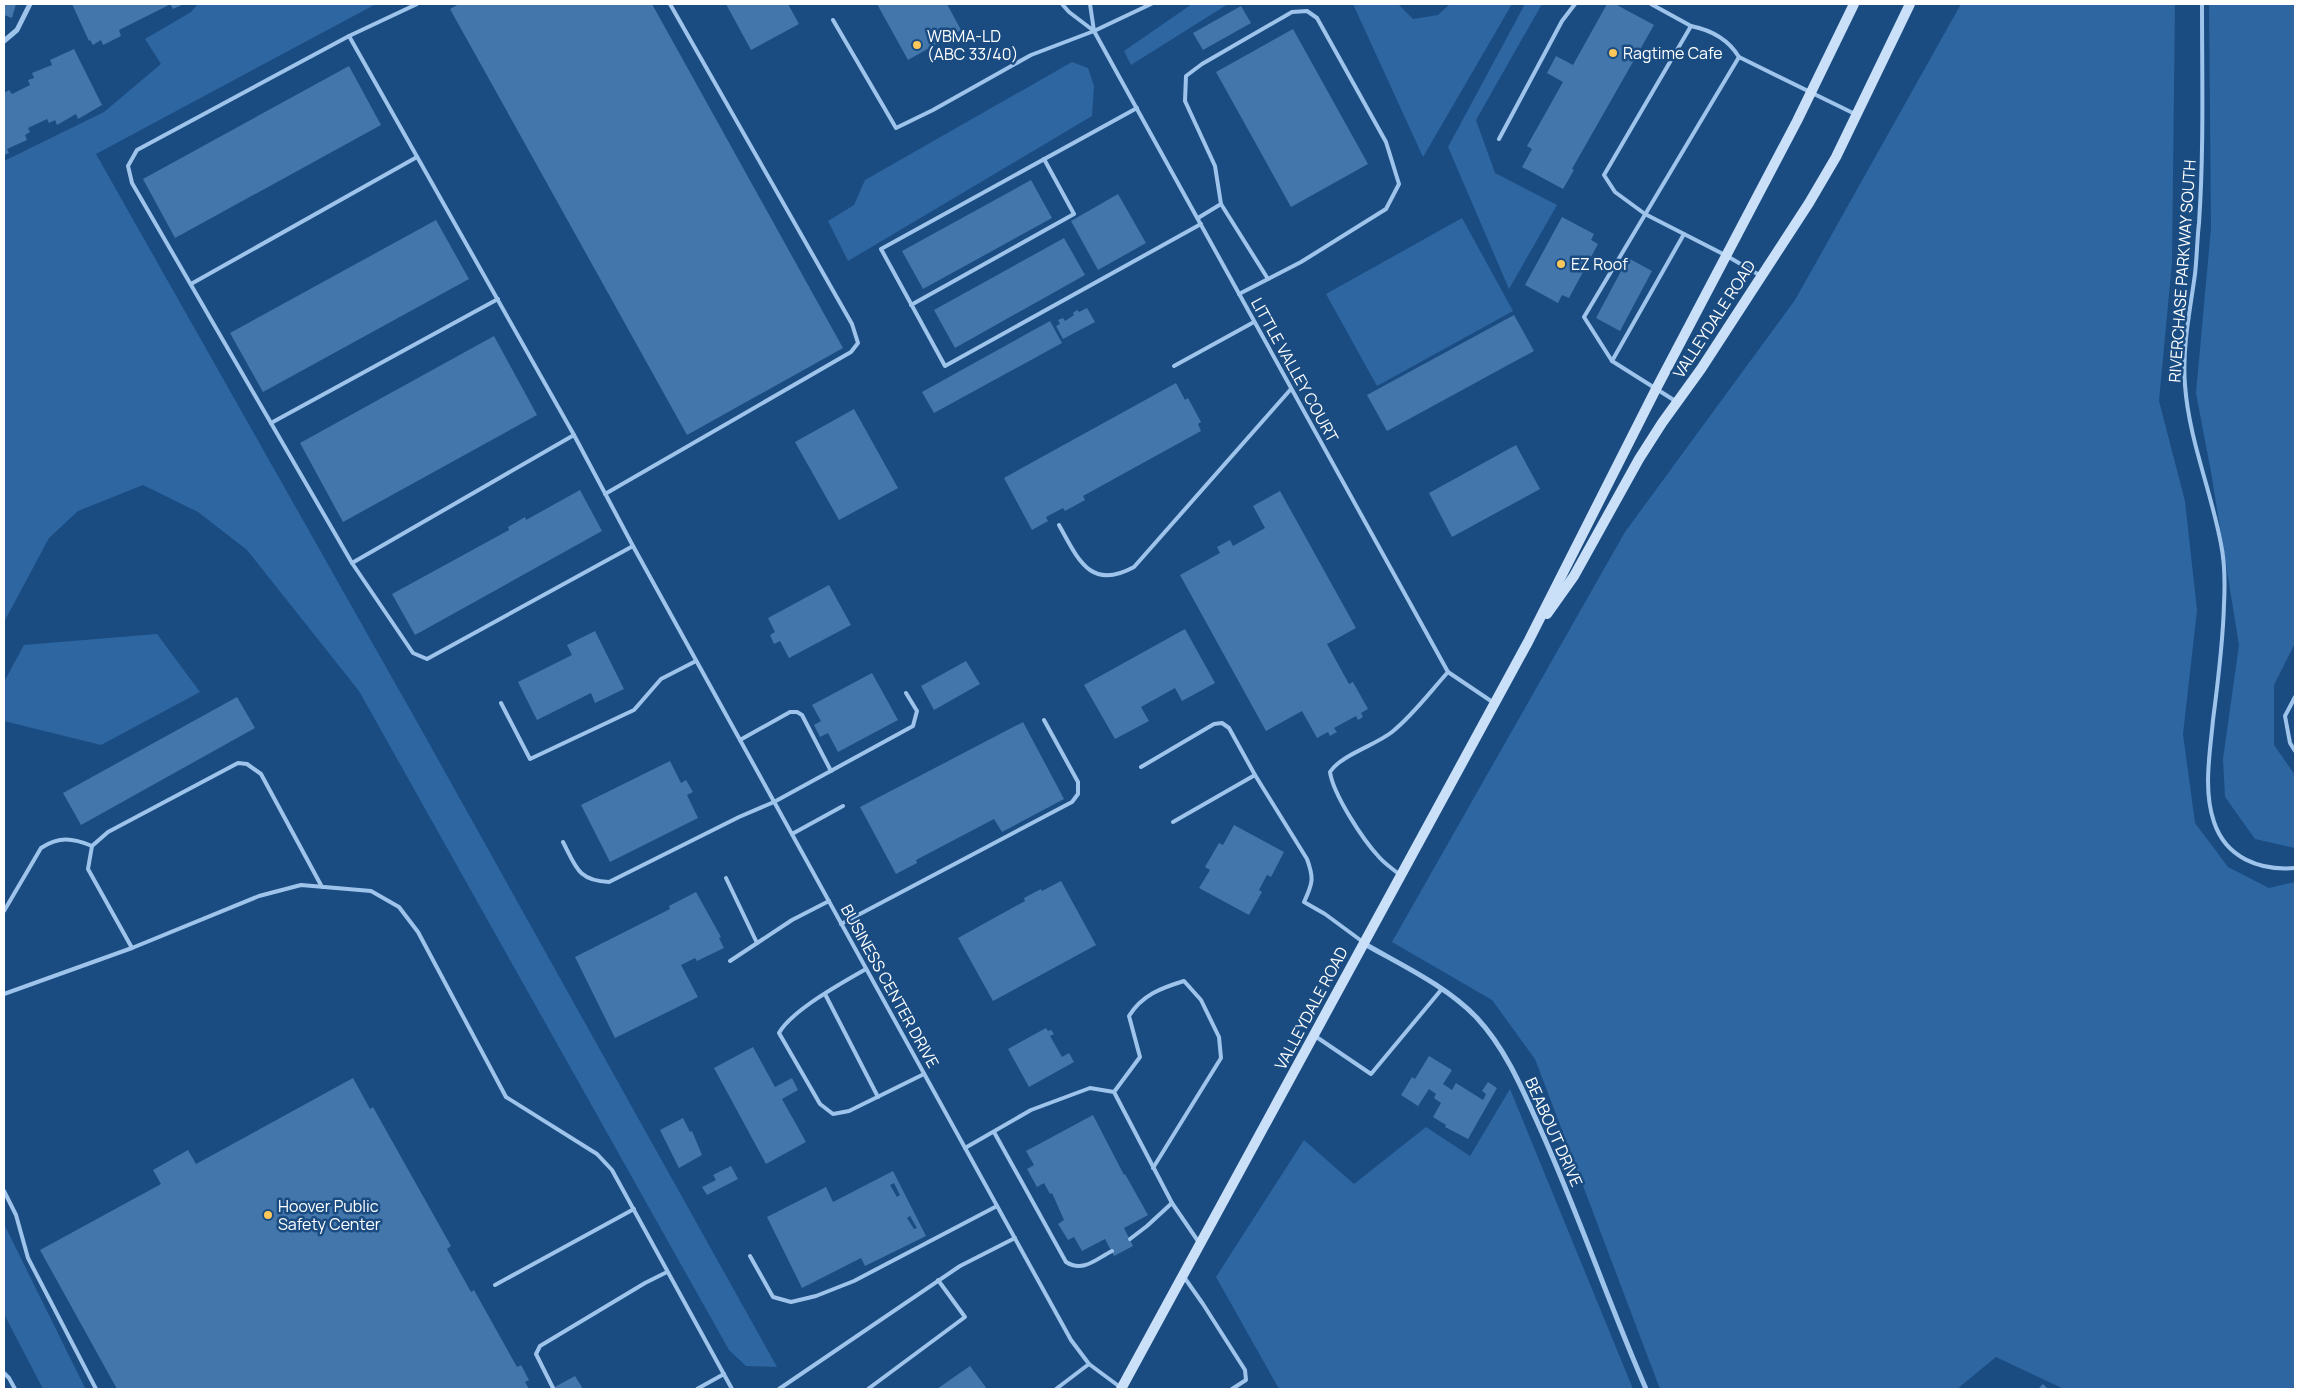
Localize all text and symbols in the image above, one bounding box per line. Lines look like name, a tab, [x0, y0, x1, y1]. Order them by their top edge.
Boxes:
place label: WBMA-LD (ABC 33/40)	[927, 25, 1018, 65]
marker: WBMA-LD (ABC 33/40)	[911, 39, 923, 51]
place label: Ragtime Cafe	[1623, 42, 1723, 64]
marker: Ragtime Cafe	[1607, 47, 1619, 59]
street label: RIVERCHASE PARKWAY SOUTH	[2163, 159, 2201, 383]
place label: EZ Roof	[1571, 253, 1628, 275]
street label: VALLEYDALE ROAD	[1668, 256, 1760, 382]
marker: EZ Roof	[1555, 258, 1567, 270]
street label: LITTLE VALLEY COURT	[1246, 294, 1344, 447]
street label: BUSINESS CENTER DRIVE	[836, 900, 944, 1072]
street label: VALLEYDALE ROAD	[1269, 942, 1353, 1073]
street label: BEABOUT DRIVE	[1520, 1074, 1588, 1190]
place label: Hoover Public Safety Center	[278, 1195, 381, 1235]
marker: Hoover Public Safety Center	[262, 1209, 274, 1221]

